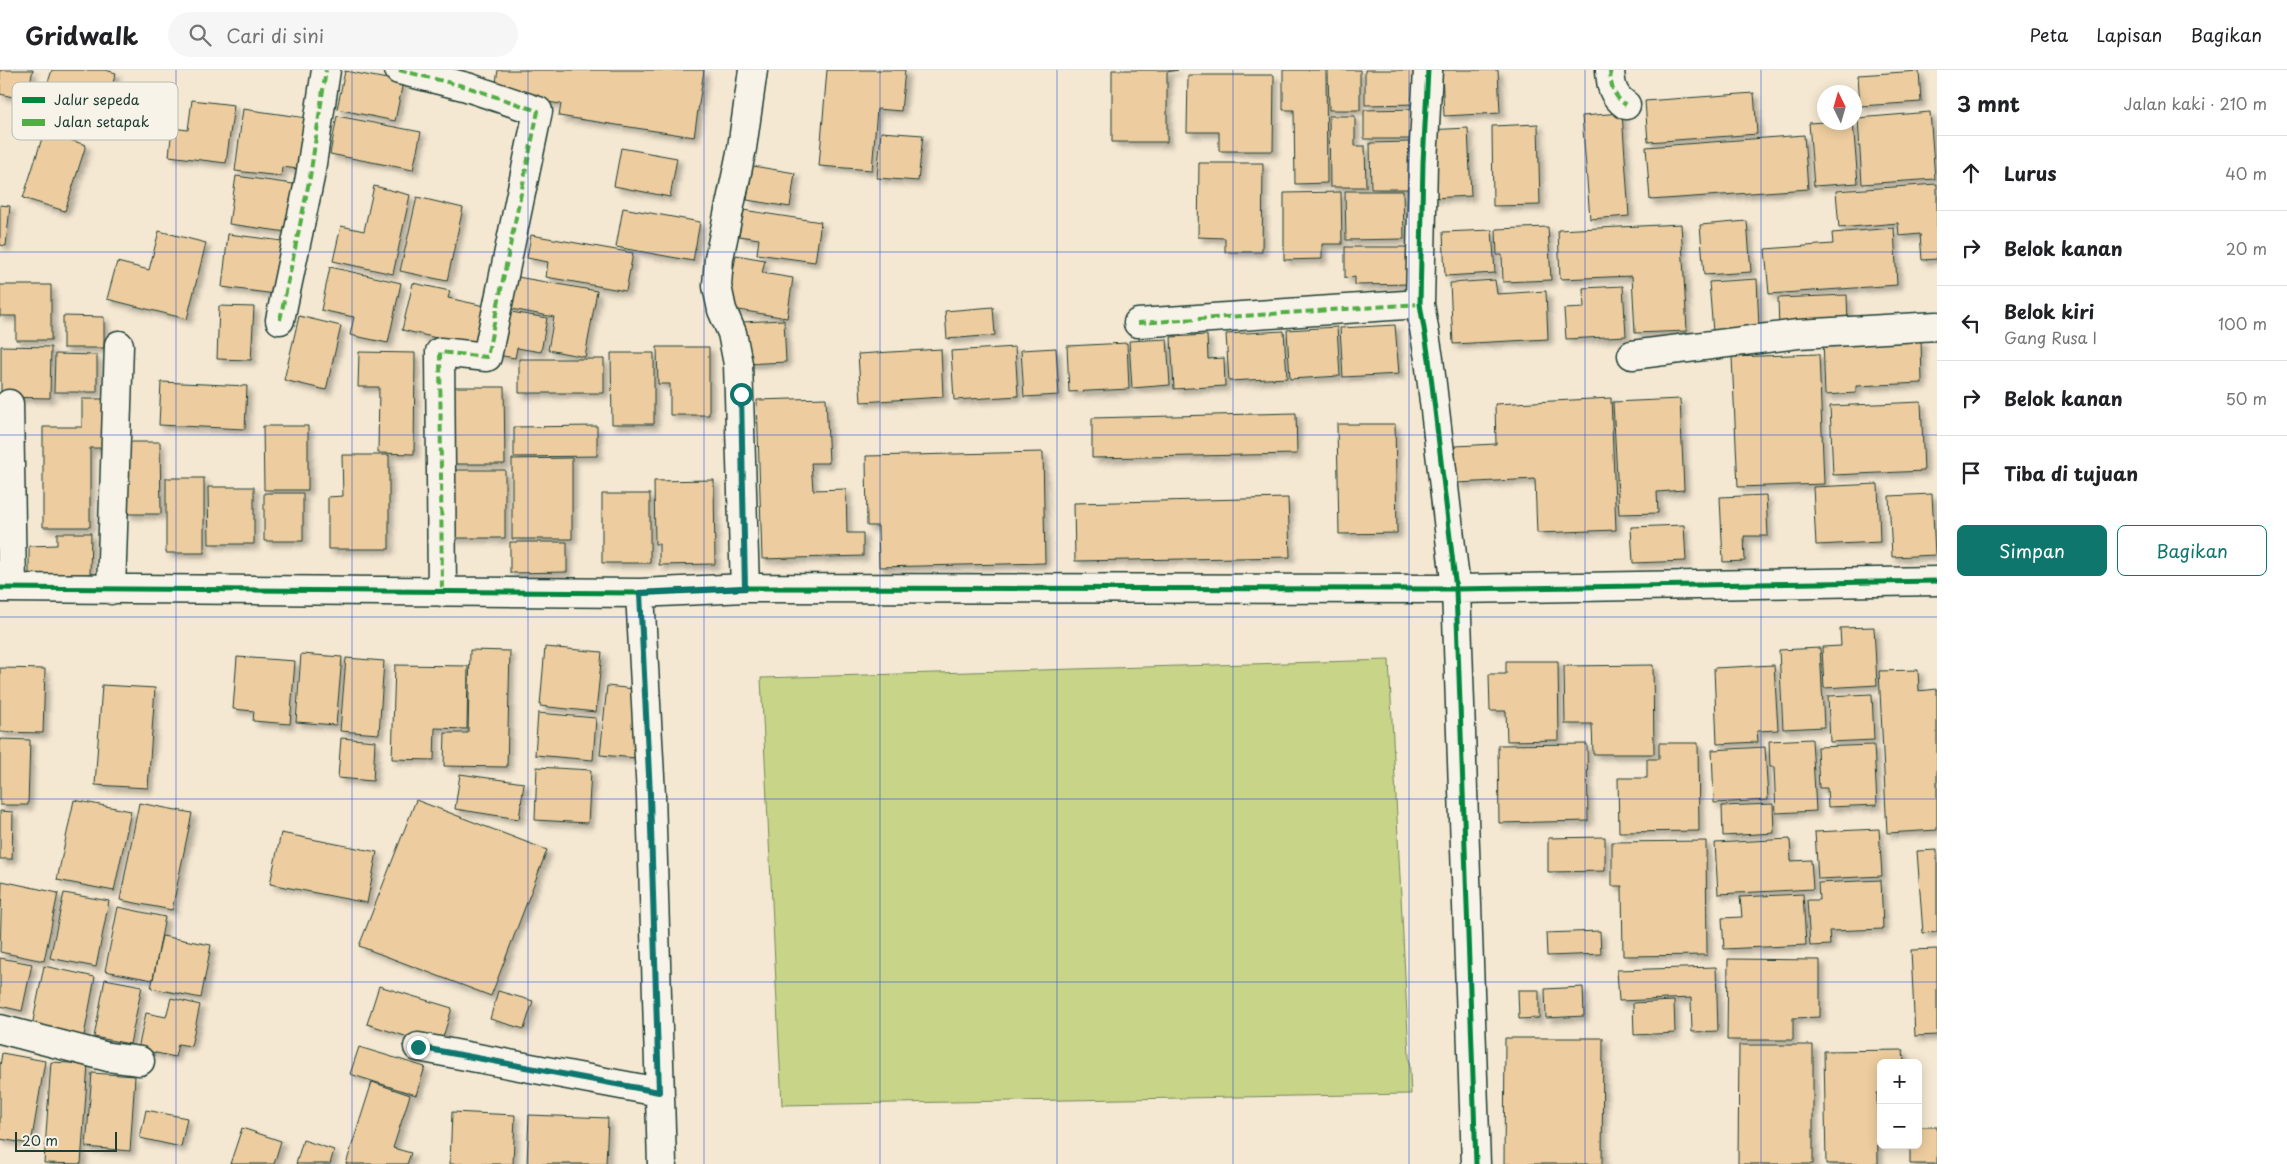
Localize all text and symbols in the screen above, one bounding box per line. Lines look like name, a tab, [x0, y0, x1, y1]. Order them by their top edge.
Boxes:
search box	[168, 12, 518, 57]
text: Gridwalk	[25, 17, 138, 53]
icon: search	[186, 21, 214, 49]
text: Cari di sini	[226, 21, 324, 49]
text: Peta	[2030, 21, 2068, 48]
text: Lapisan	[2096, 21, 2162, 48]
text: Bagikan	[2190, 21, 2262, 48]
legend	[12, 82, 178, 140]
north arrow	[1817, 85, 1862, 130]
text: 3 mnt	[1957, 87, 2020, 119]
text: Jalur sepeda	[54, 89, 140, 110]
text: Jalan kaki · 210 m	[2123, 91, 2267, 115]
text: Jalan setapak	[54, 111, 150, 132]
icon: ahead	[1957, 159, 1985, 187]
text: Lurus	[2004, 159, 2057, 187]
text: 40 m	[2225, 161, 2267, 185]
icon: right	[1957, 234, 1985, 262]
text: Belok kanan	[2004, 234, 2123, 262]
text: 20 m	[2226, 236, 2267, 260]
text: Belok kiri	[2004, 297, 2094, 325]
icon: left	[1957, 309, 1985, 337]
text: 100 m	[2218, 311, 2267, 335]
text: Gang Rusa I	[2004, 325, 2097, 349]
route start	[730, 383, 753, 406]
icon: right	[1957, 384, 1985, 412]
text: Belok kanan	[2004, 384, 2123, 412]
text: 50 m	[2226, 386, 2267, 410]
icon: arrive	[1957, 459, 1985, 487]
text: Tiba di tujuan	[2004, 459, 2138, 487]
button: Simpan	[1957, 525, 2107, 576]
button: Bagikan	[2117, 525, 2267, 576]
route end	[407, 1036, 430, 1059]
map controls	[1877, 1059, 1922, 1149]
button: +	[1877, 1059, 1922, 1104]
button: −	[1877, 1104, 1922, 1149]
scale bar	[15, 1129, 118, 1152]
text: 20 m	[22, 1130, 58, 1151]

